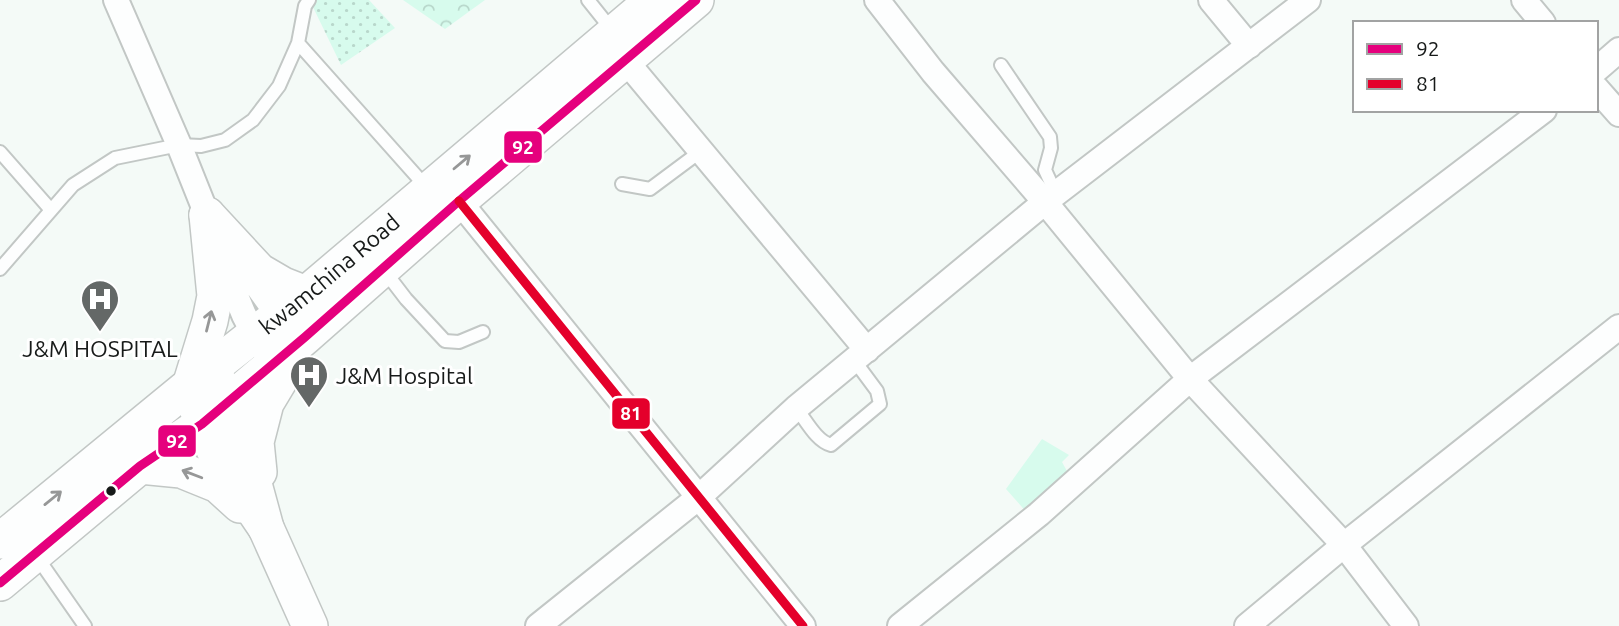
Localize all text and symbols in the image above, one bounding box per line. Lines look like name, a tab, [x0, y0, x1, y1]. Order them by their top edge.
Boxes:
legend	[1353, 21, 1598, 112]
text: 92	[1416, 36, 1440, 60]
text: 81	[1416, 71, 1440, 95]
line badge: 92	[503, 130, 543, 164]
text: 92	[512, 136, 534, 158]
one-way arrow	[453, 154, 471, 170]
street label: kwamchina Road	[254, 208, 404, 339]
hospital icon: J&M HOSPITAL	[79, 278, 121, 333]
one-way arrow	[203, 310, 216, 333]
place label: J&M HOSPITAL	[22, 336, 178, 361]
hospital icon: J&M Hospital	[288, 354, 330, 409]
place label: J&M Hospital	[336, 363, 473, 388]
line badge: 81	[611, 397, 651, 430]
text: 81	[620, 402, 642, 424]
line badge: 92	[157, 424, 197, 458]
text: 92	[166, 430, 188, 452]
one-way arrow	[182, 467, 204, 480]
unlabelled marker	[104, 484, 118, 498]
one-way arrow	[43, 490, 61, 506]

